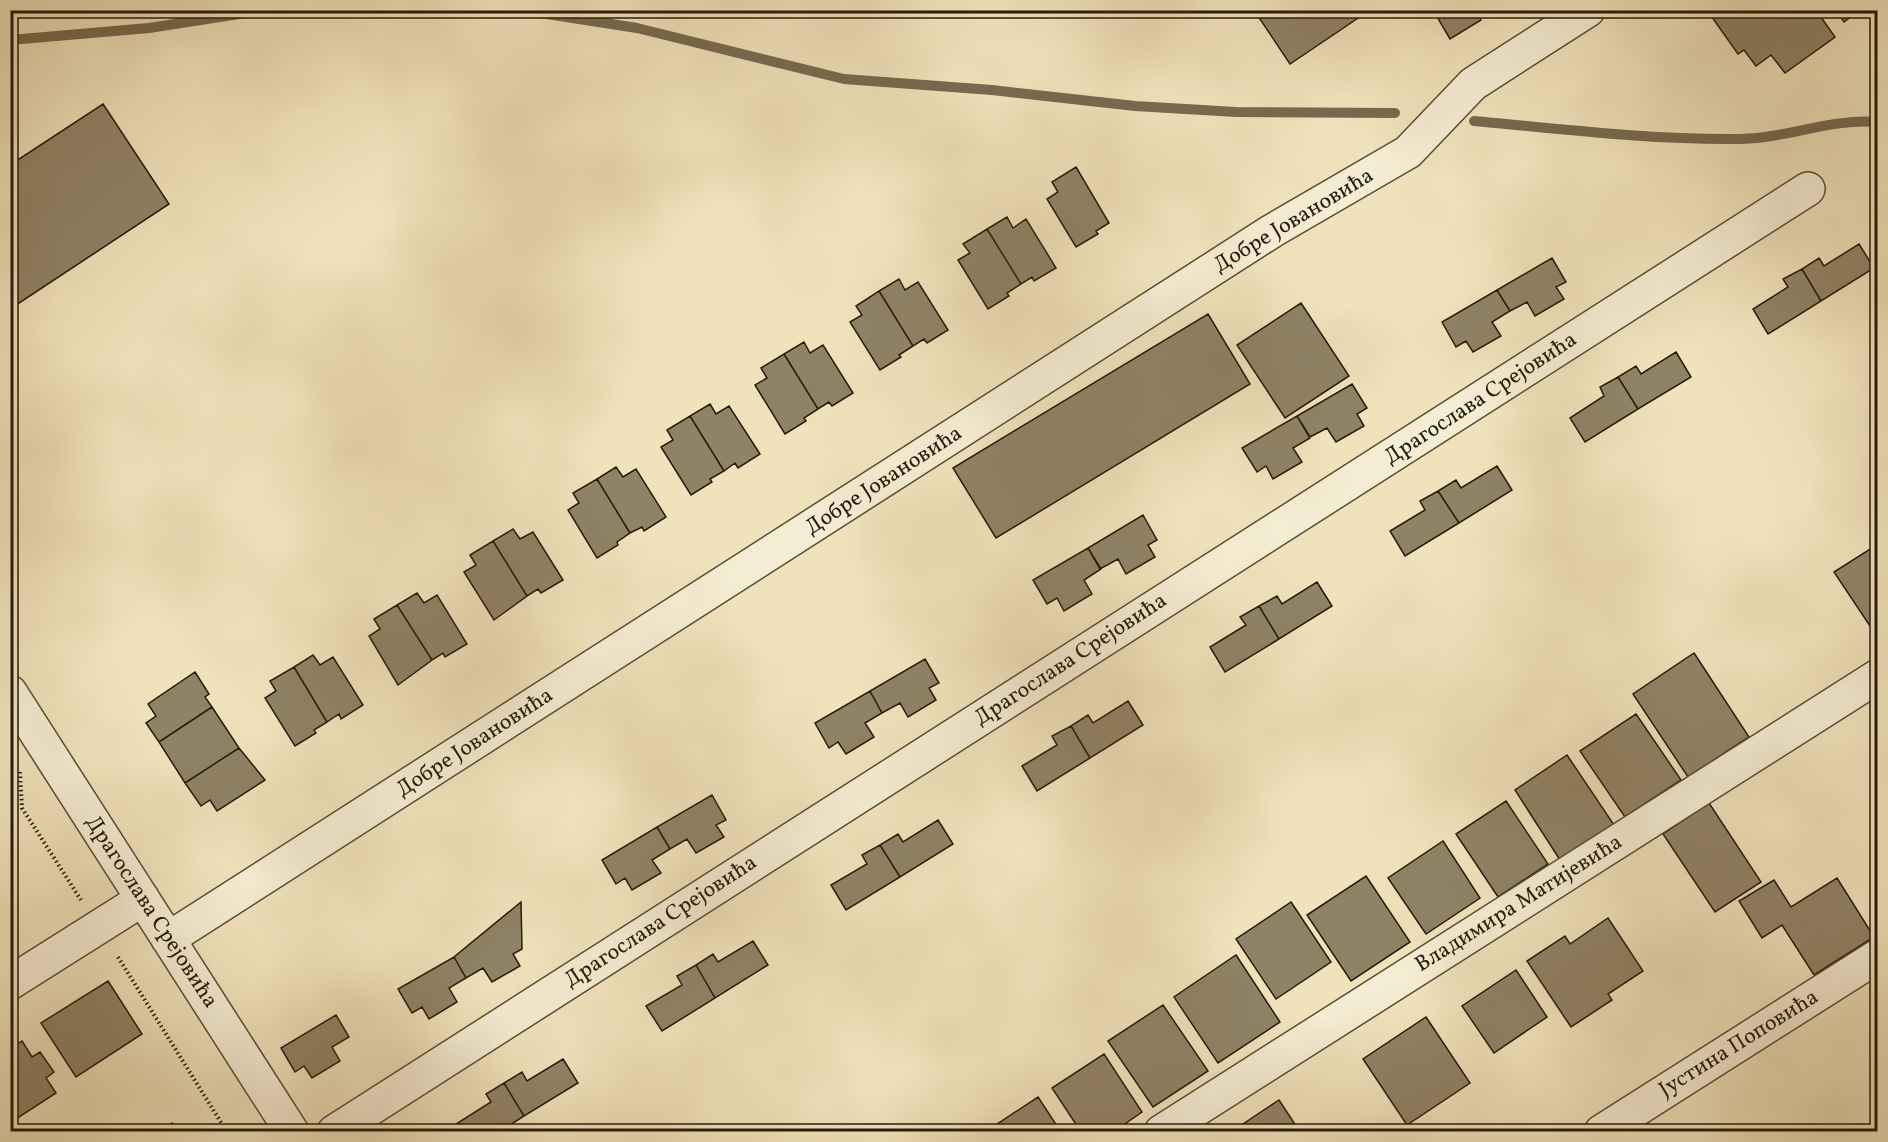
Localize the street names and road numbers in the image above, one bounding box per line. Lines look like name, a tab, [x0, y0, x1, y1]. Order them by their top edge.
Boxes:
street label: Добре Јовановића	[1208, 161, 1380, 281]
street label: Драгослава Срејовића	[1379, 325, 1583, 473]
street label: Добре Јовановића	[799, 419, 969, 543]
street label: Драгослава Срејовића	[969, 586, 1173, 734]
street label: Добре Јовановића	[390, 681, 560, 805]
street label: Драгослава Срејовића	[77, 810, 225, 1014]
street label: Владимира Матијевића	[1409, 827, 1629, 980]
street label: Драгослава Срејовића	[559, 848, 763, 996]
street label: Јустина Поповића	[1653, 982, 1825, 1106]

